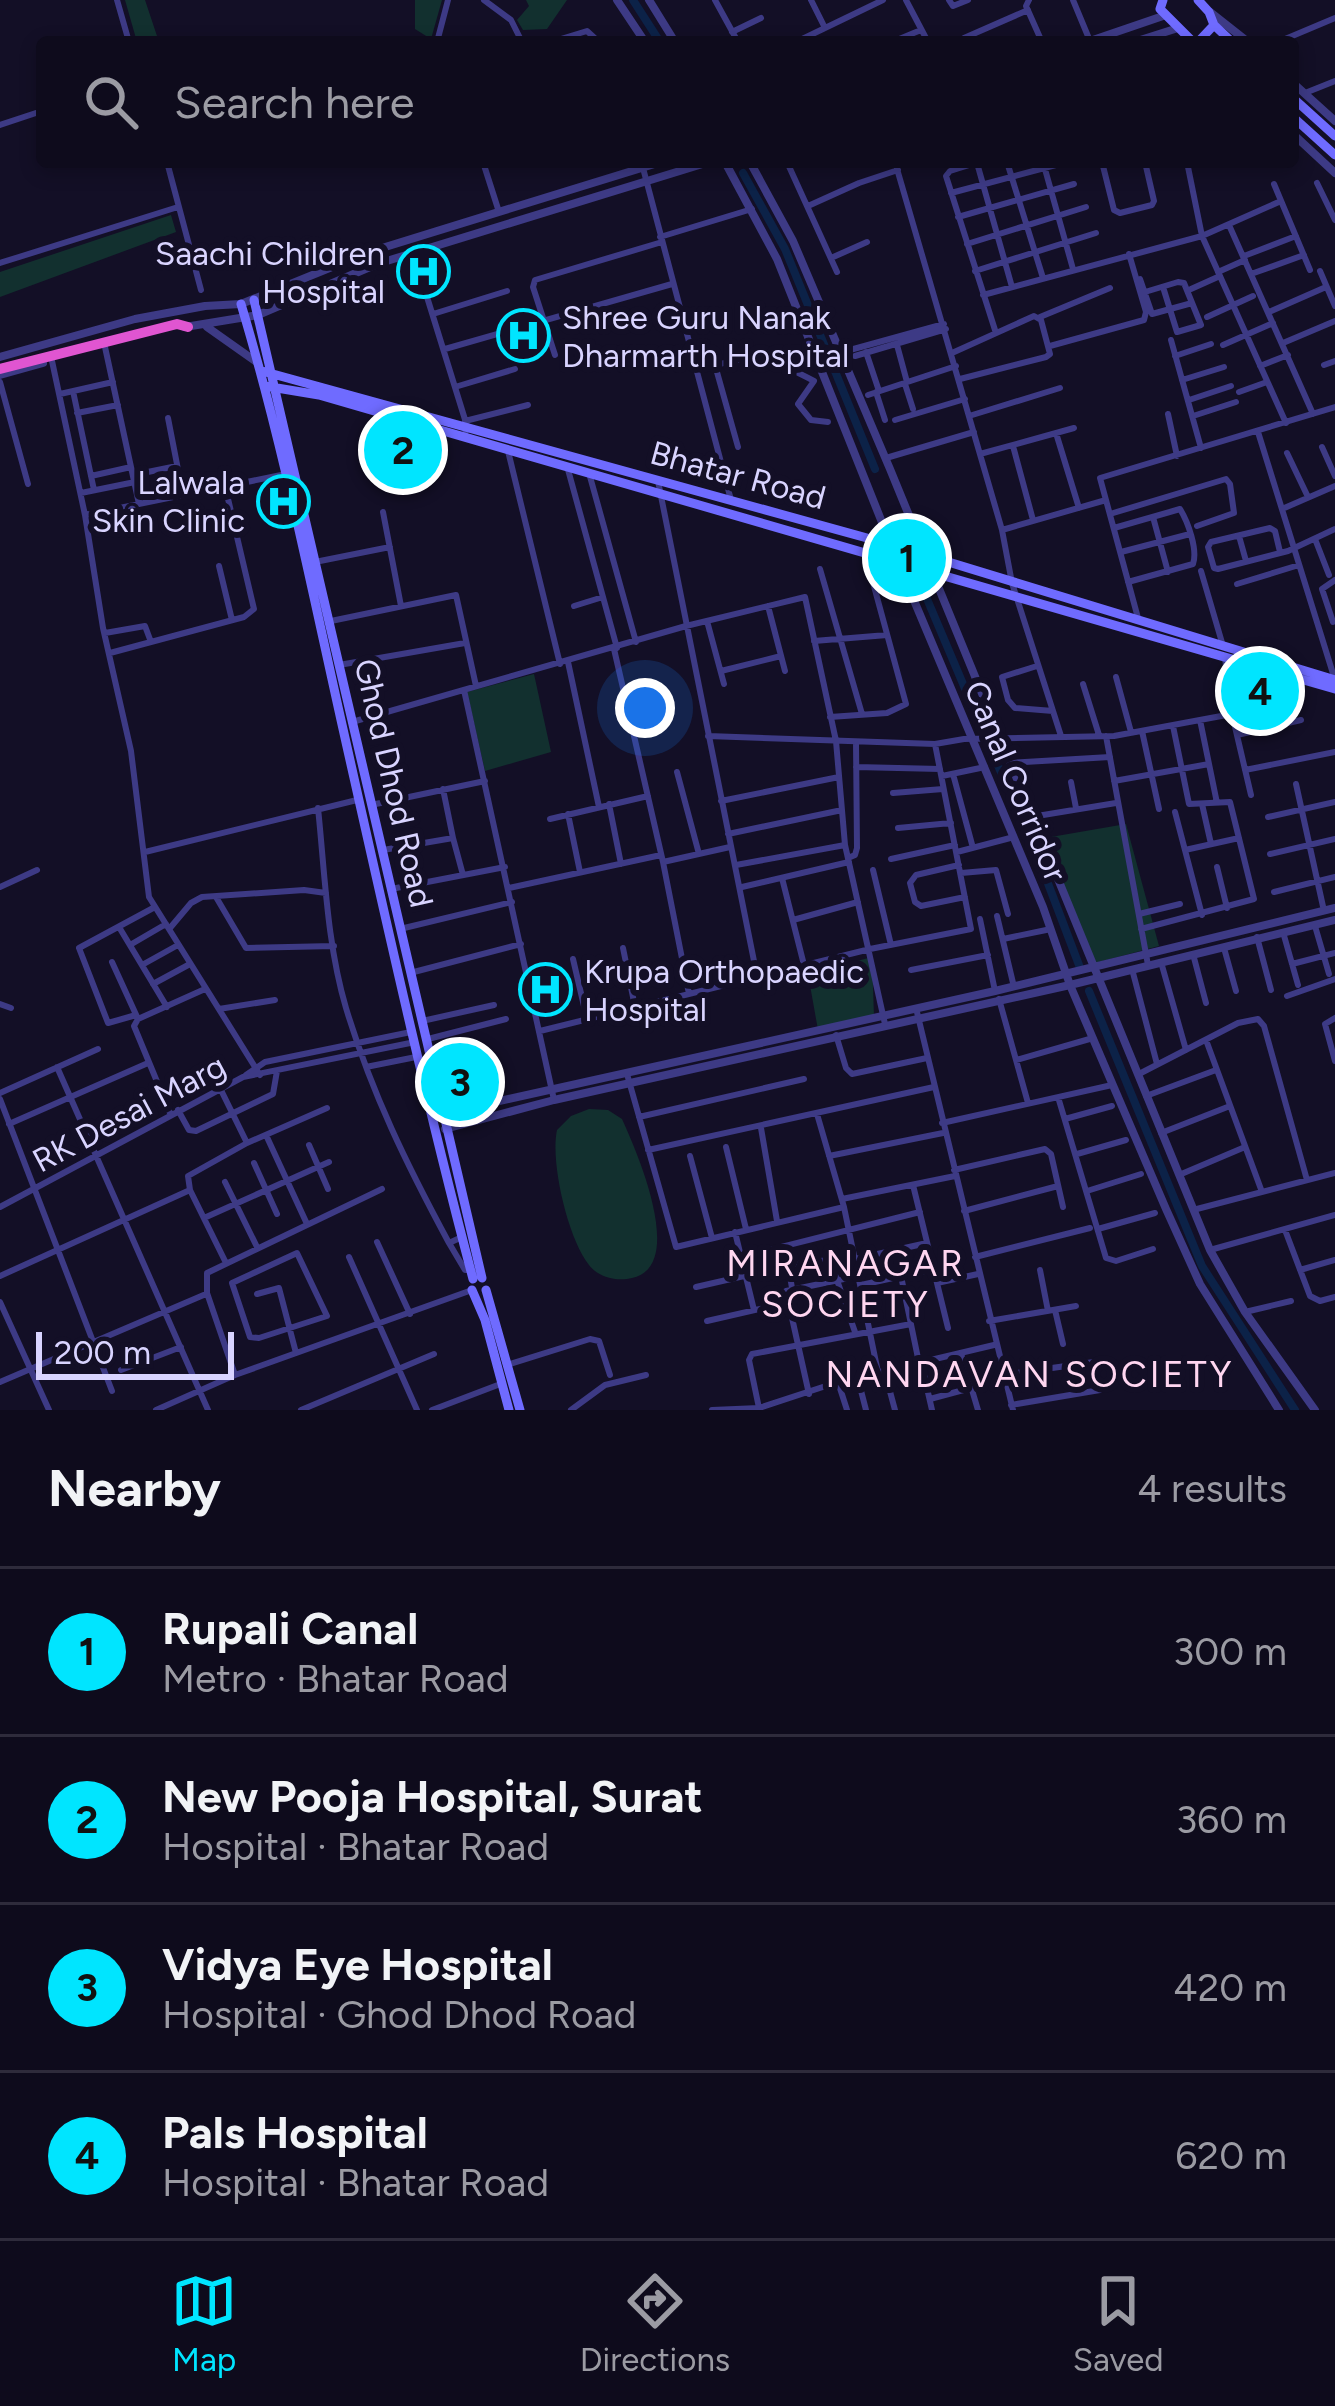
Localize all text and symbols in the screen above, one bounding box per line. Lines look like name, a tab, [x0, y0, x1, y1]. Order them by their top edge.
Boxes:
search box	[36, 36, 1299, 168]
icon: search	[78, 69, 144, 135]
text: Search here	[174, 75, 414, 129]
place label: Saachi Children Hospital	[155, 234, 385, 311]
hospital icon: Saachi Children Hospital	[396, 244, 452, 300]
place label: Shree Guru Nanak Dharmarth Hospital	[562, 298, 849, 375]
hospital icon: Shree Guru Nanak Dharmarth Hospital	[495, 308, 551, 364]
pin: 2	[364, 405, 442, 495]
street label: Bhatar Road	[646, 433, 830, 517]
place label: Lalwala Skin Clinic	[92, 463, 245, 540]
hospital icon: Lalwala Skin Clinic	[256, 473, 312, 529]
pin: 1	[868, 513, 946, 603]
pin: 4	[1221, 646, 1299, 736]
street label: Ghod Dhod Road	[346, 655, 442, 911]
street label: Canal Corridor	[956, 675, 1076, 887]
your location	[615, 678, 675, 738]
place label: Krupa Orthopaedic Hospital	[584, 952, 864, 1029]
hospital icon: Krupa Orthopaedic Hospital	[517, 962, 573, 1018]
pin: 3	[421, 1037, 499, 1127]
street label: RK Desai Marg	[26, 1046, 232, 1180]
district label: MIRANAGAR SOCIETY	[726, 1242, 966, 1326]
scale bar	[36, 1326, 234, 1379]
text: 200 m	[54, 1333, 151, 1372]
district label: NANDAVAN SOCIETY	[826, 1353, 1234, 1396]
text: Nearby	[48, 1458, 221, 1519]
text: 4 results	[1137, 1465, 1287, 1512]
text: Rupali Canal	[162, 1601, 418, 1655]
text: 1	[79, 1628, 95, 1675]
text: 300 m	[1173, 1628, 1287, 1675]
text: Metro · Bhatar Road	[162, 1655, 509, 1702]
text: New Pooja Hospital, Surat	[162, 1769, 703, 1823]
text: 2	[76, 1796, 98, 1843]
text: 360 m	[1176, 1796, 1287, 1843]
text: Hospital · Bhatar Road	[162, 1823, 549, 1870]
text: Vidya Eye Hospital	[162, 1937, 553, 1991]
text: 3	[76, 1964, 98, 2011]
text: 420 m	[1173, 1964, 1287, 2011]
text: Hospital · Ghod Dhod Road	[162, 1991, 636, 2038]
text: Pals Hospital	[162, 2105, 428, 2159]
text: 4	[75, 2132, 99, 2179]
text: 620 m	[1175, 2132, 1287, 2179]
text: Hospital · Bhatar Road	[162, 2159, 549, 2206]
tab: Map	[171, 2268, 237, 2379]
tab: Directions	[580, 2268, 730, 2379]
tab: Saved	[1073, 2268, 1164, 2379]

